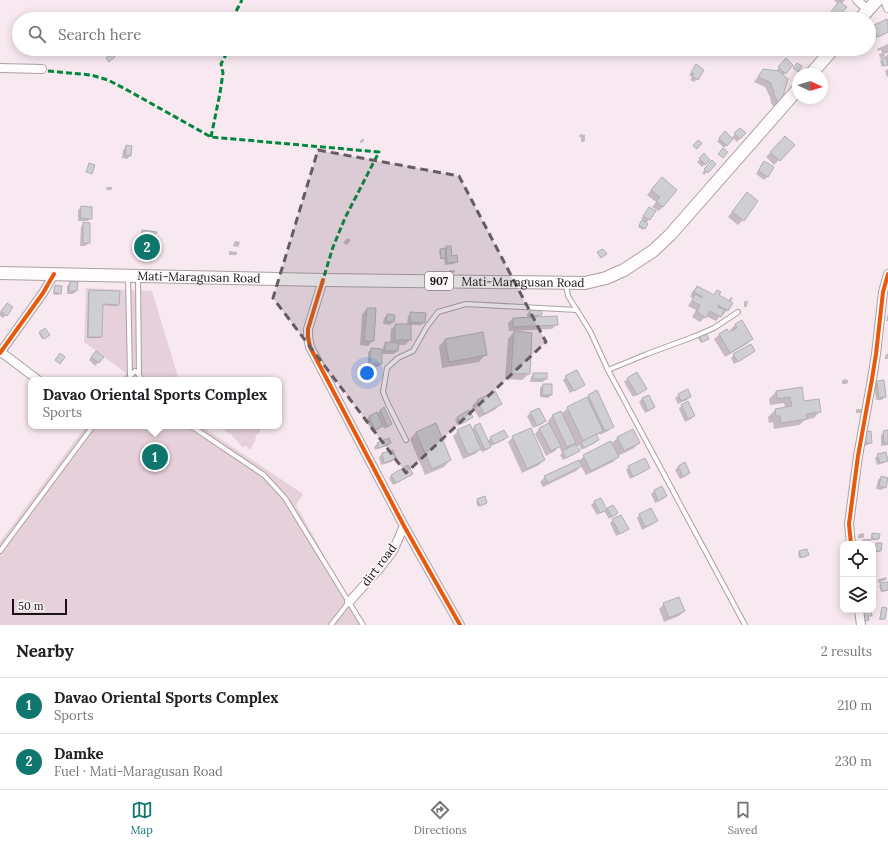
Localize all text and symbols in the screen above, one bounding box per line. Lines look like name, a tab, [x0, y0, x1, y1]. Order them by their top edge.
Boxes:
search box	[12, 12, 876, 56]
icon: search	[26, 23, 48, 45]
text: Search here	[58, 25, 141, 44]
north arrow	[792, 68, 828, 104]
pin: 2	[134, 232, 160, 262]
street label: Mati-Maragusan Road	[137, 268, 261, 286]
road number: 907	[425, 272, 453, 290]
street label: Mati-Maragusan Road	[461, 274, 585, 290]
your location	[357, 363, 377, 383]
popup	[28, 377, 282, 429]
text: Davao Oriental Sports Complex	[43, 385, 267, 404]
text: Sports	[43, 404, 82, 421]
pin: 1	[142, 442, 168, 472]
street label: dirt road	[358, 541, 399, 589]
map controls	[840, 541, 876, 613]
button: locate	[840, 541, 876, 577]
button: layers	[840, 577, 876, 613]
scale bar	[12, 597, 67, 616]
text: 50 m	[18, 599, 44, 613]
text: Nearby	[16, 640, 74, 662]
text: 2 results	[821, 643, 872, 660]
text: Davao Oriental Sports Complex	[54, 688, 279, 707]
text: 1	[26, 697, 32, 714]
text: 210 m	[837, 697, 872, 714]
text: Sports	[54, 707, 93, 724]
text: Damke	[54, 744, 104, 763]
text: 2	[26, 753, 32, 770]
text: 230 m	[835, 753, 872, 770]
text: Fuel · Mati-Maragusan Road	[54, 763, 223, 780]
tab: Map	[130, 799, 153, 837]
tab: Directions	[414, 799, 467, 837]
tab: Saved	[728, 799, 758, 837]

